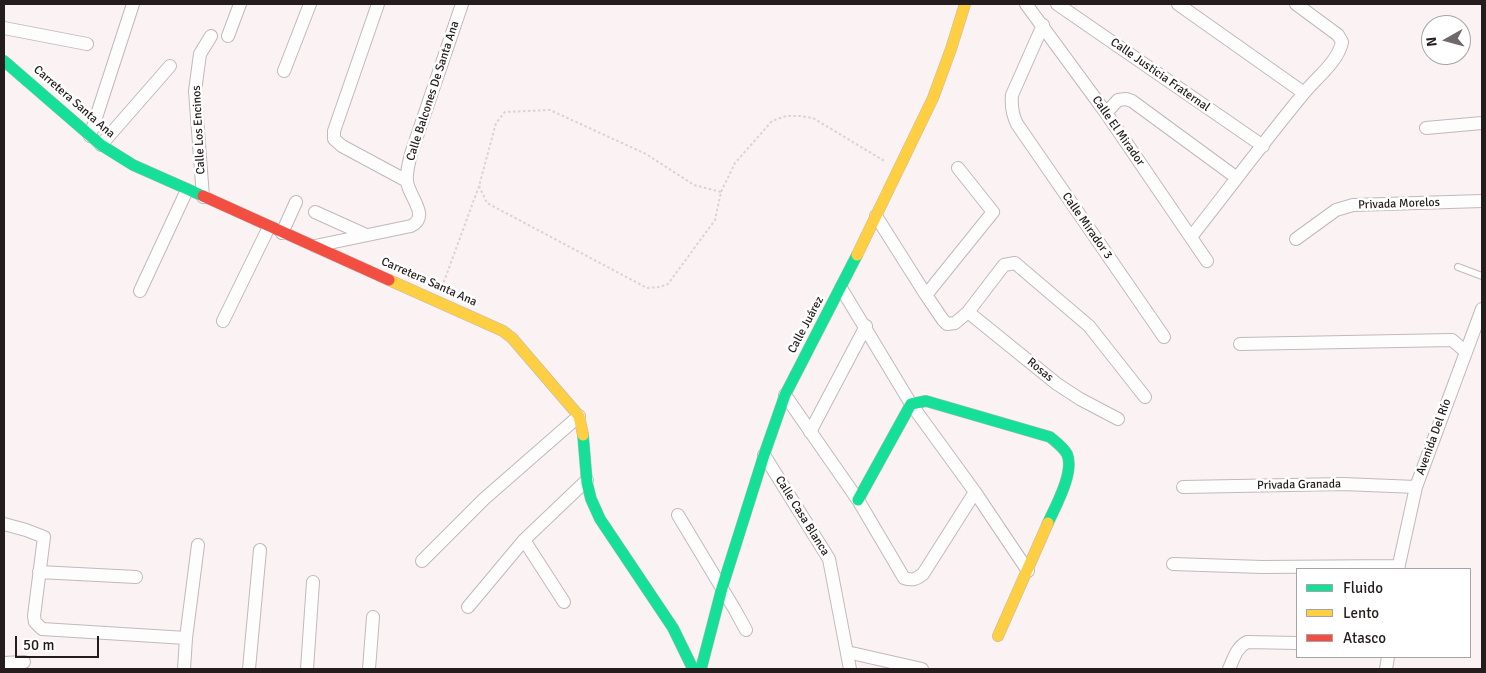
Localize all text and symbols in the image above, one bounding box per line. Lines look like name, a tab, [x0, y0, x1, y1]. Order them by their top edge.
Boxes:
north arrow	[1421, 15, 1471, 65]
street label: Calle Balcones De Santa Ana	[404, 19, 462, 163]
street label: Calle Justicia Fraternal	[1107, 35, 1213, 115]
text: N	[1423, 36, 1441, 48]
street label: Carretera Santa Ana	[30, 63, 118, 141]
street label: Calle Los Encinos	[189, 85, 209, 175]
street label: Calle El Mirador	[1089, 93, 1147, 169]
street label: Calle Mirador 3	[1059, 190, 1115, 262]
street label: Privada Morelos	[1358, 195, 1440, 213]
street label: Carretera Santa Ana	[379, 254, 479, 310]
street label: Calle Juárez	[785, 294, 827, 356]
street label: Rosas	[1024, 355, 1056, 385]
street label: Avenida Del Río	[1414, 397, 1454, 477]
street label: Calle Casa Blanca	[772, 474, 832, 558]
street label: Privada Granada	[1257, 477, 1341, 493]
legend	[1296, 568, 1471, 658]
text: Fluido	[1343, 579, 1383, 597]
text: Lento	[1343, 604, 1379, 622]
scale bar	[18, 626, 101, 658]
text: Atasco	[1343, 629, 1386, 647]
text: 50 m	[23, 636, 54, 654]

